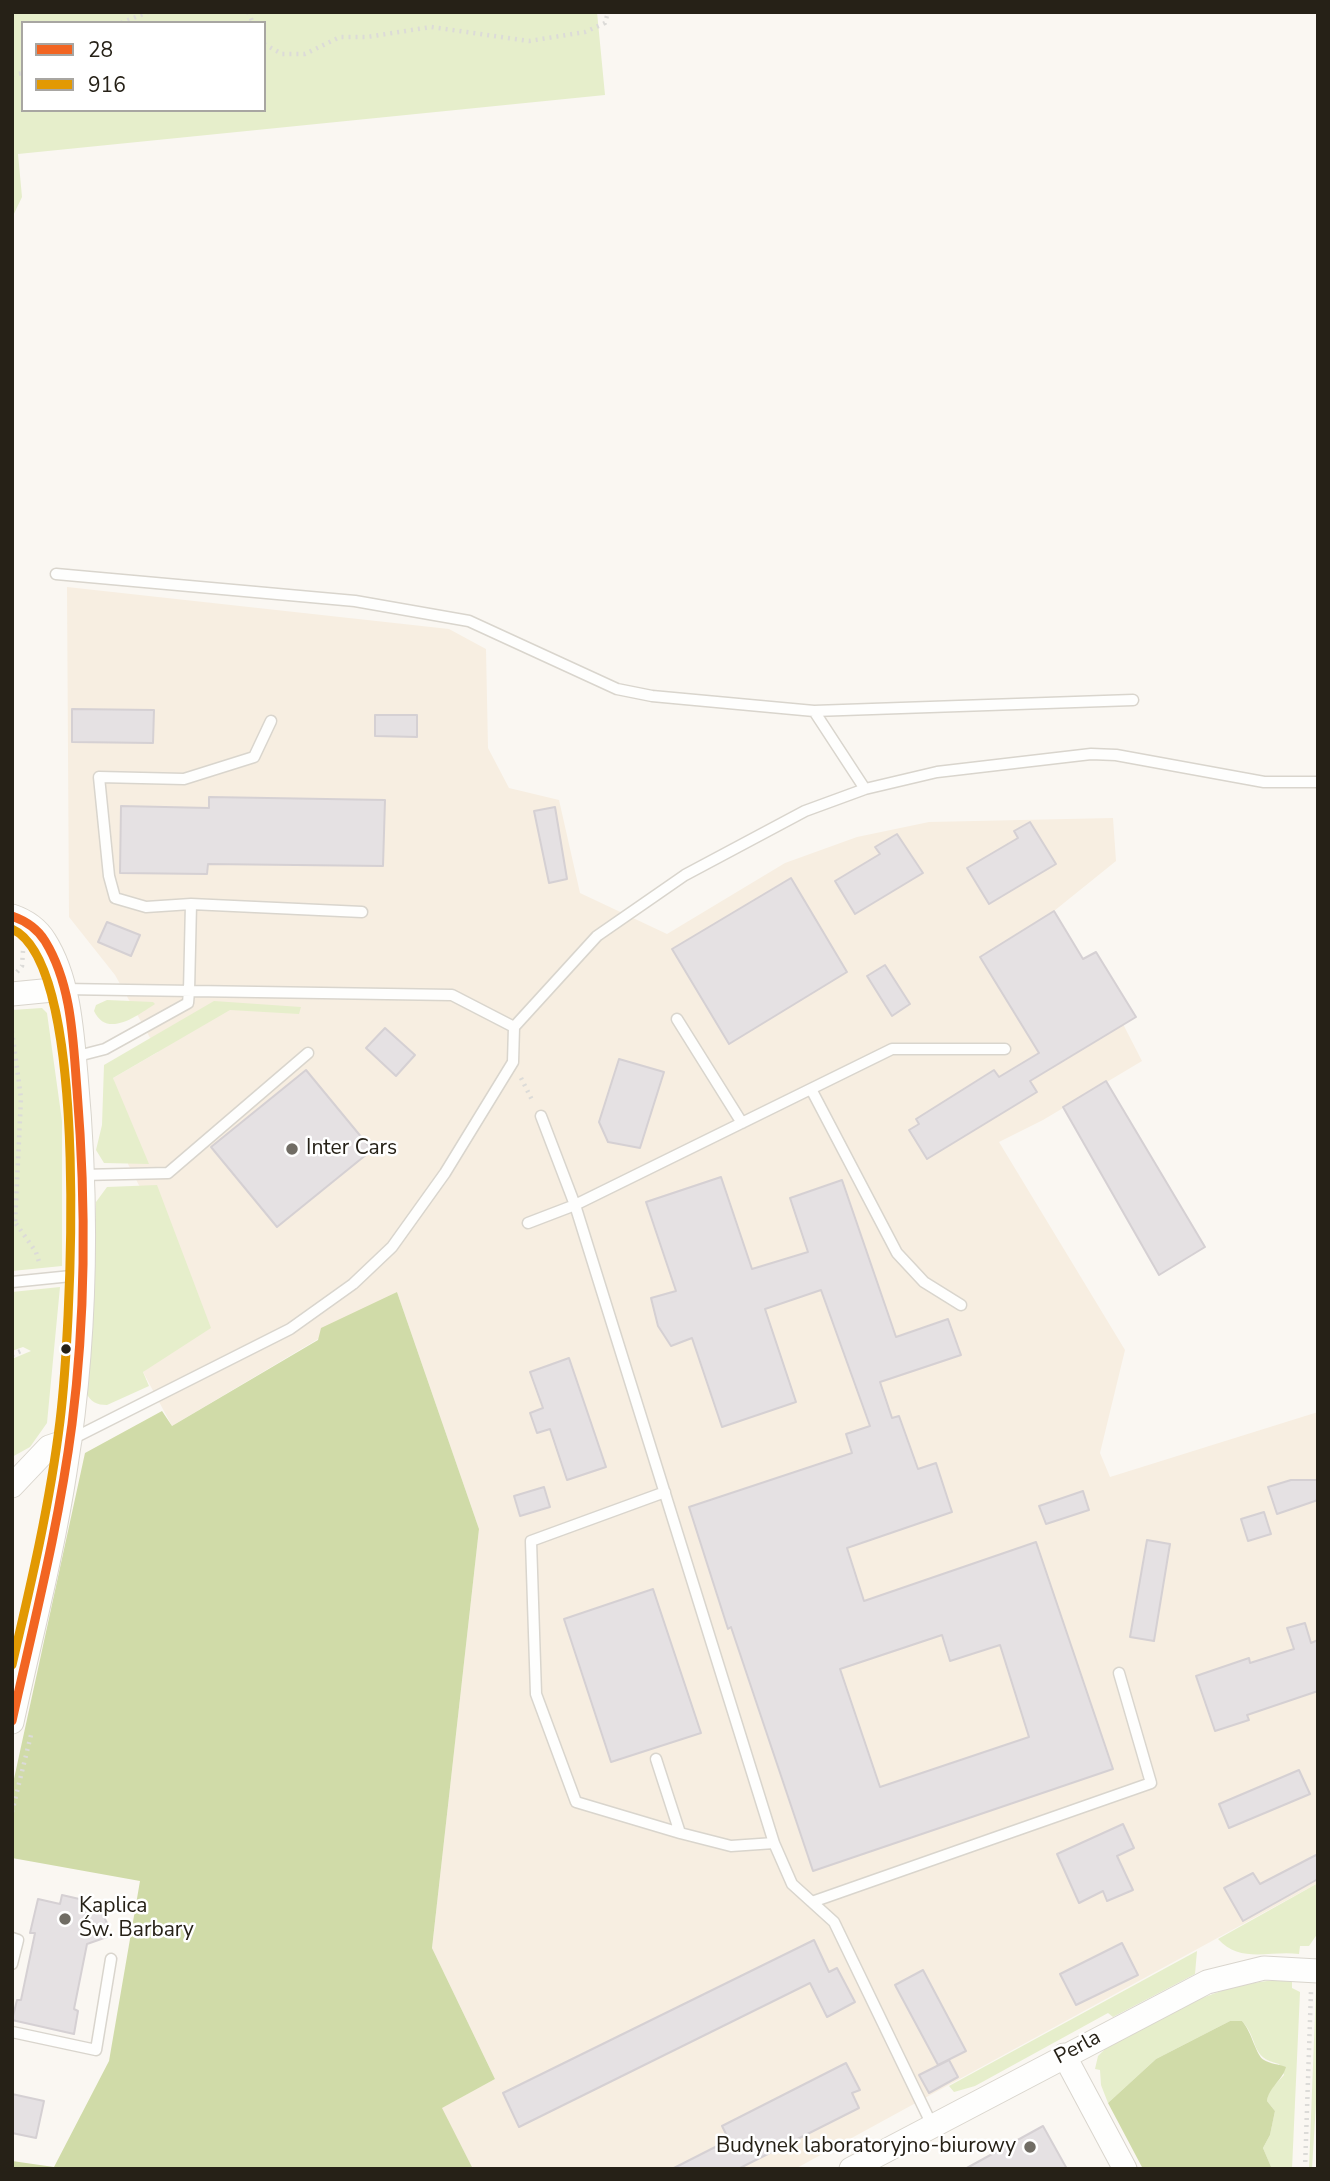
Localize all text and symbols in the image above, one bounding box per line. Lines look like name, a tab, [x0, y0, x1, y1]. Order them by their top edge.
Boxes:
legend	[21, 21, 266, 112]
text: 28	[88, 36, 113, 64]
text: 916	[88, 71, 126, 99]
place label: Inter Cars	[306, 1136, 397, 1162]
marker: Inter Cars	[284, 1141, 300, 1157]
unlabelled marker	[59, 1342, 73, 1356]
place label: Kaplica Św. Barbary	[79, 1894, 194, 1944]
marker: Kaplica Św. Barbary	[57, 1911, 73, 1927]
street label: Perla	[1051, 2025, 1105, 2071]
place label: Budynek laboratoryjno-biurowy	[716, 2134, 1016, 2160]
marker: Budynek laboratoryjno-biurowy	[1022, 2139, 1038, 2155]

